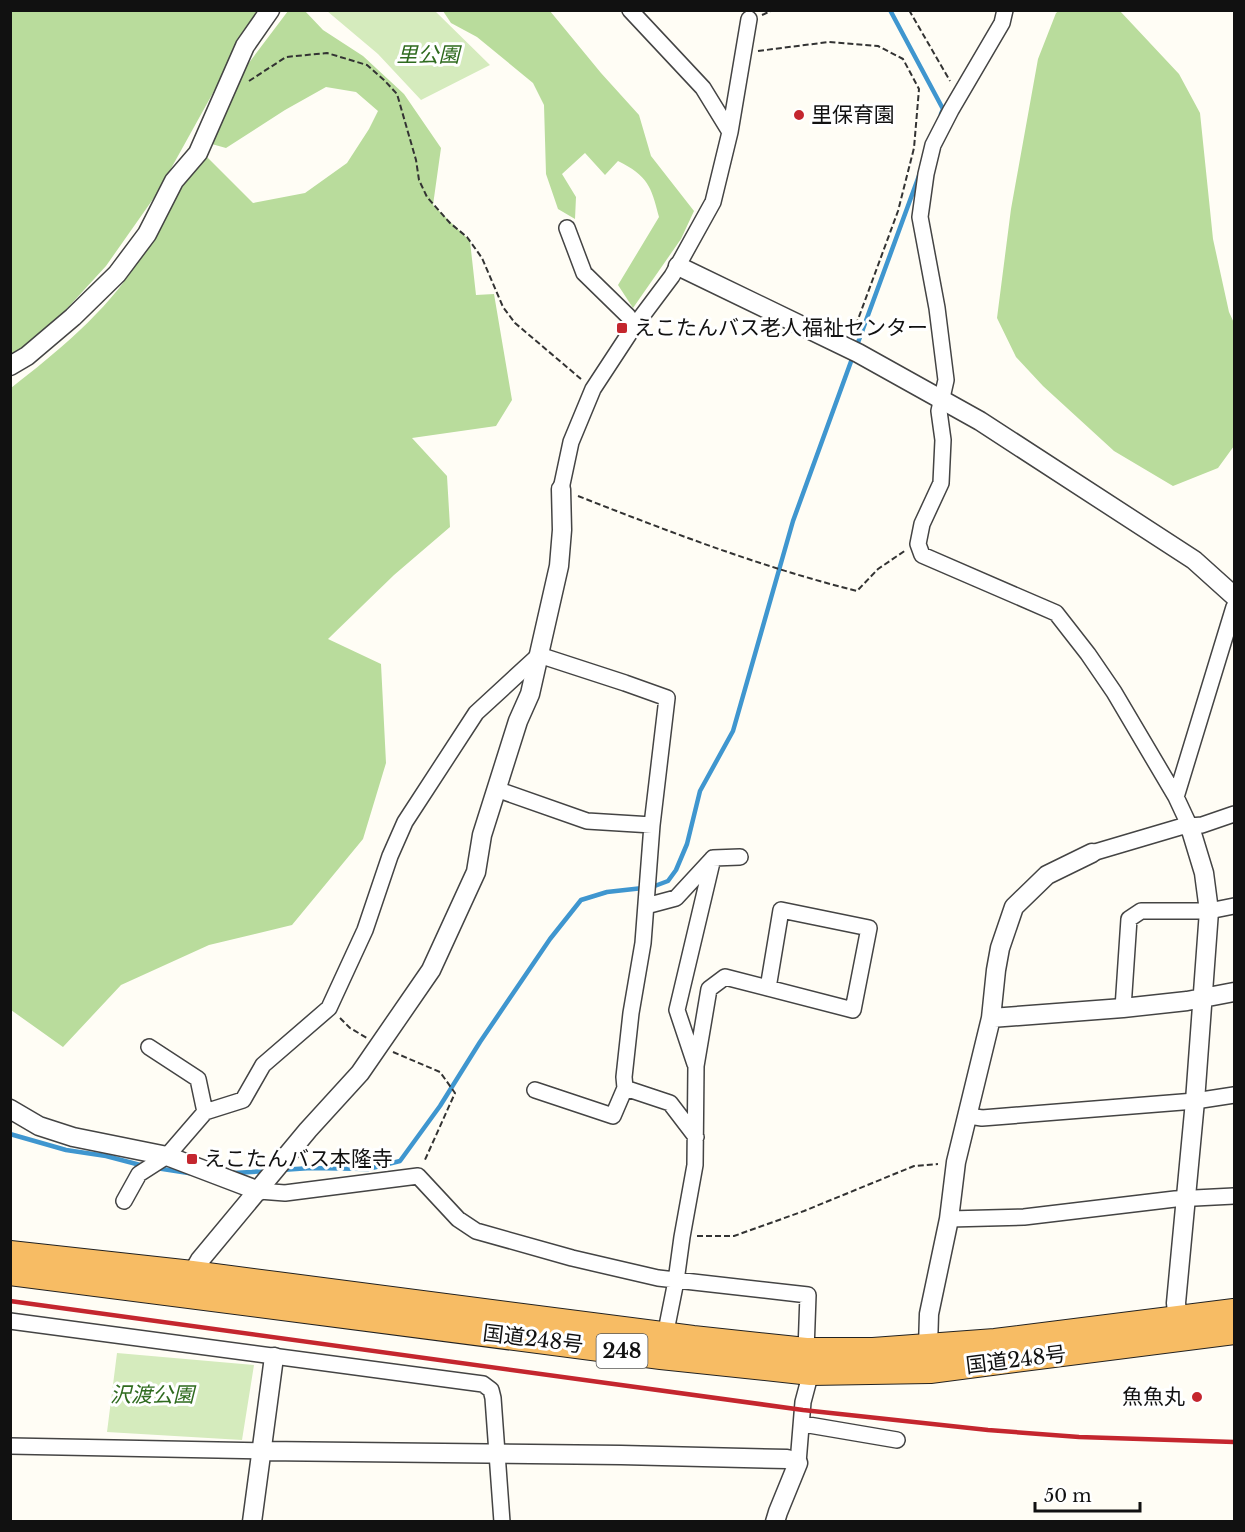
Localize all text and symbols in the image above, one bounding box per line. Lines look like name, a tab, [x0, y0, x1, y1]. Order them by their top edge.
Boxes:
park label: 里公園	[397, 42, 462, 68]
place label: 里保育園	[811, 102, 895, 128]
marker: 里保育園	[792, 108, 806, 122]
place label: えこたんバス老人福祉センター	[634, 315, 928, 341]
marker: えこたんバス老人福祉センター	[615, 321, 629, 335]
place label: えこたんバス本隆寺	[204, 1146, 393, 1172]
marker: えこたんバス本隆寺	[185, 1152, 199, 1166]
street label: 国道248号	[481, 1320, 585, 1358]
road number: 248	[596, 1334, 648, 1368]
street label: 国道248号	[964, 1341, 1068, 1379]
park label: 沢渡公園	[110, 1382, 197, 1408]
place label: 魚魚丸	[1122, 1384, 1185, 1410]
marker: 魚魚丸	[1190, 1390, 1204, 1404]
scale bar	[1035, 1475, 1140, 1513]
text: 50 m	[1044, 1485, 1092, 1507]

